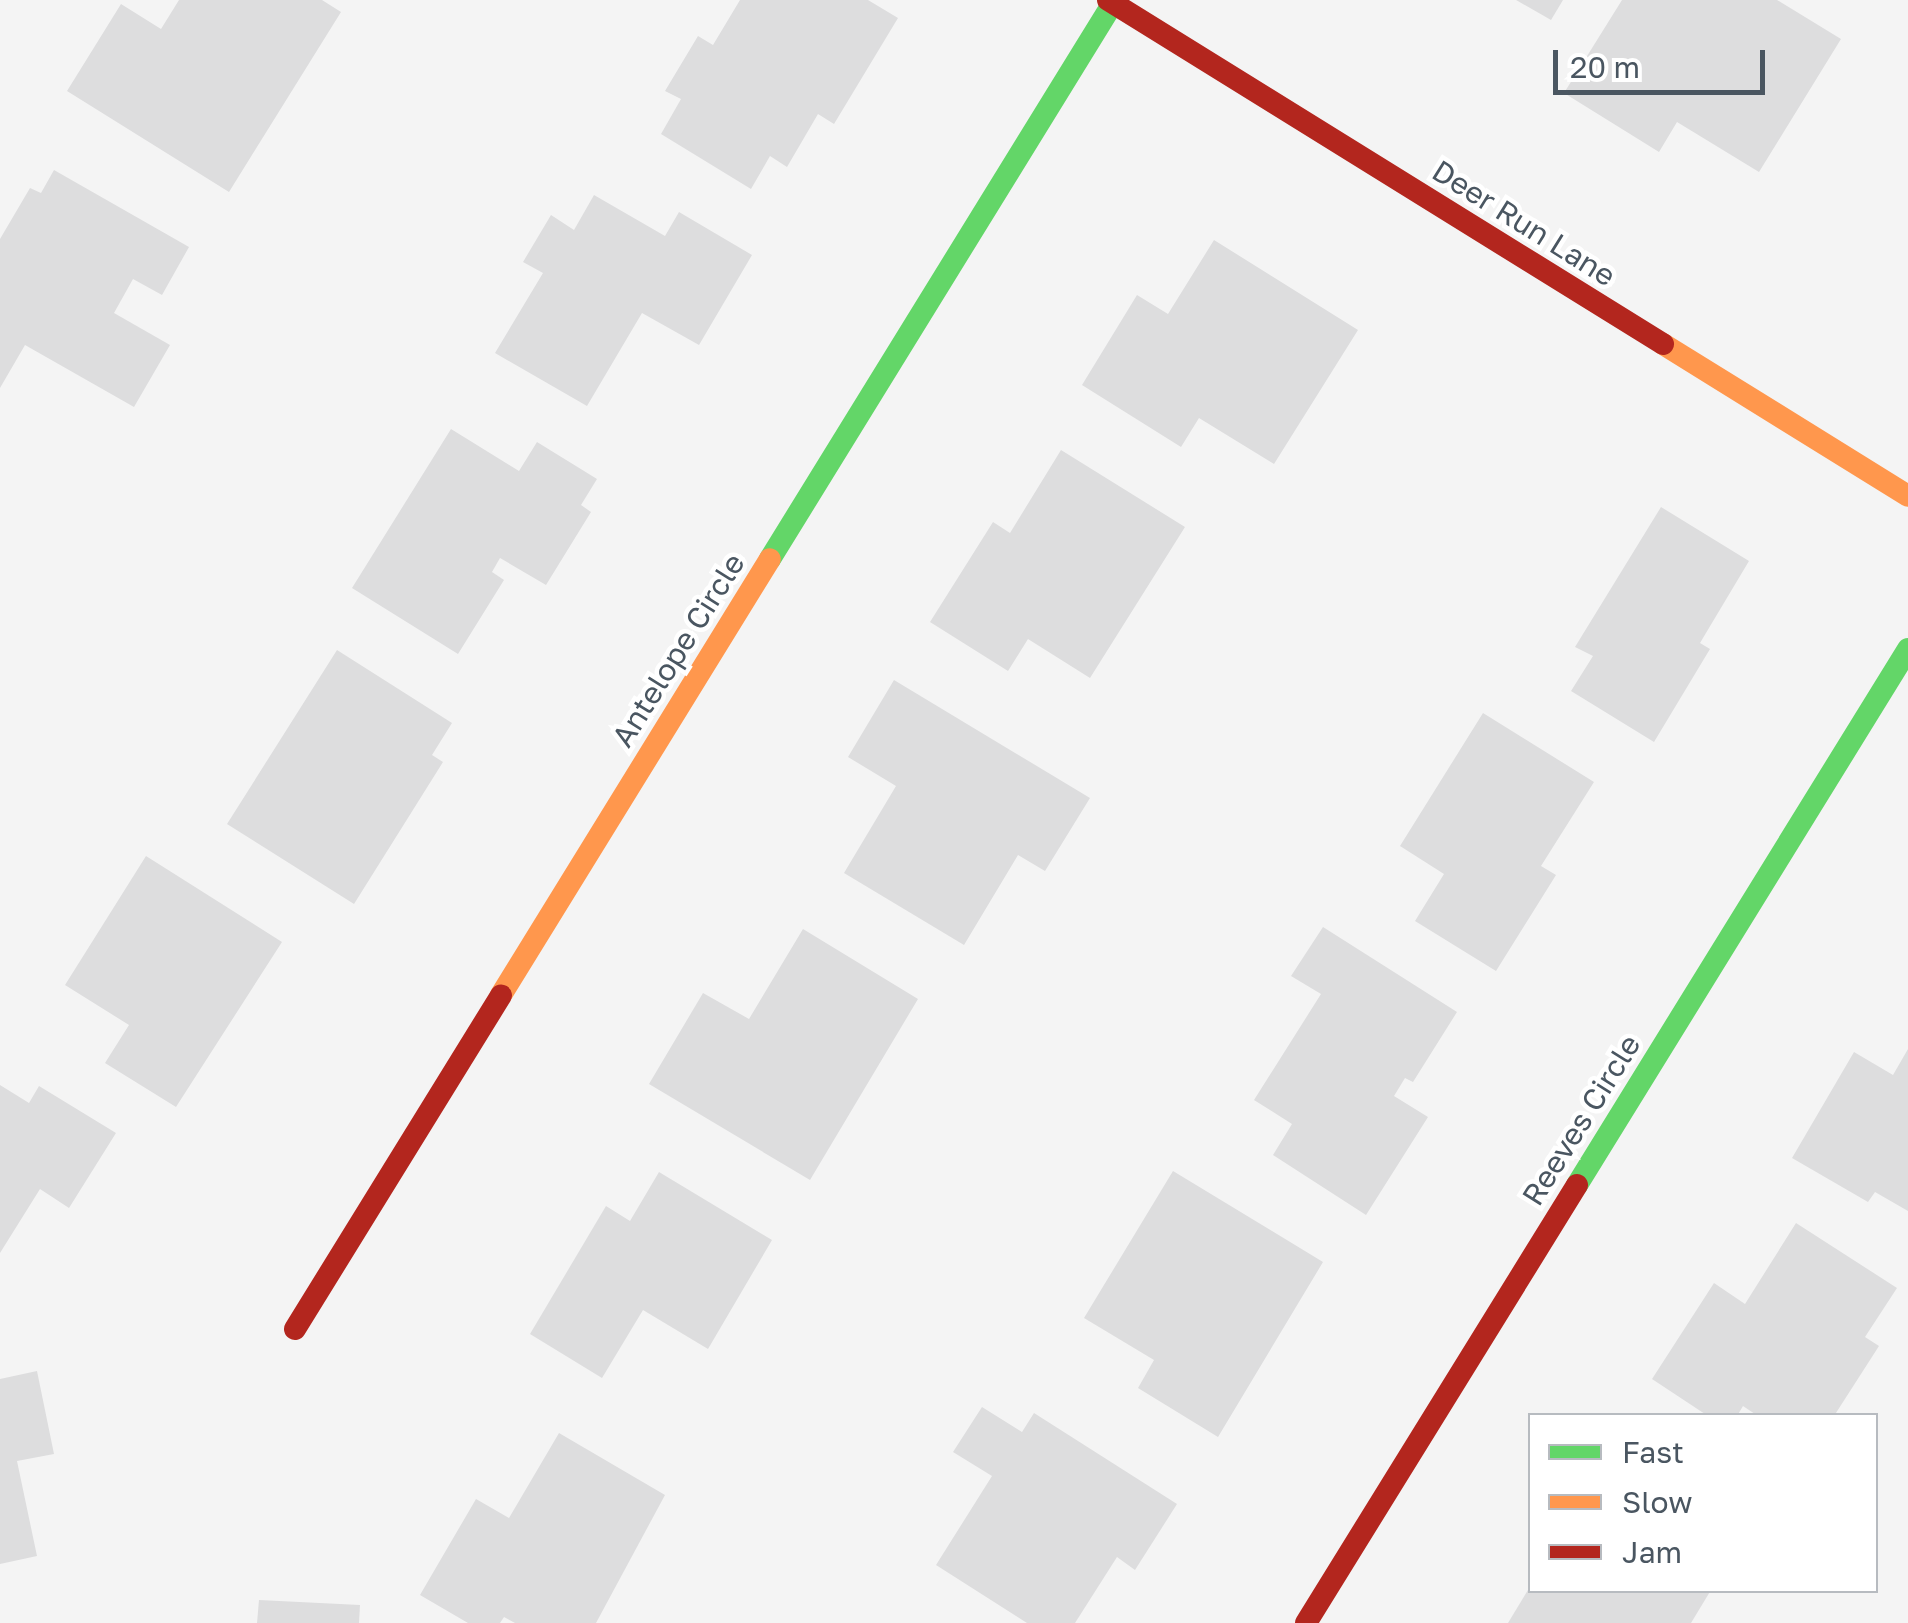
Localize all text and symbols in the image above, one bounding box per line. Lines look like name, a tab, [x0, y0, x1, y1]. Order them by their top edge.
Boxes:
scale bar	[1558, 30, 1770, 92]
text: 20 m	[1570, 49, 1640, 85]
street label: Deer Run Lane	[1426, 152, 1622, 294]
street label: Antelope Circle	[604, 547, 752, 753]
street label: Reeves Circle	[1514, 1028, 1648, 1212]
legend	[1528, 1413, 1878, 1593]
text: Fast	[1622, 1434, 1684, 1470]
text: Slow	[1622, 1484, 1693, 1520]
text: Jam	[1622, 1534, 1682, 1570]

